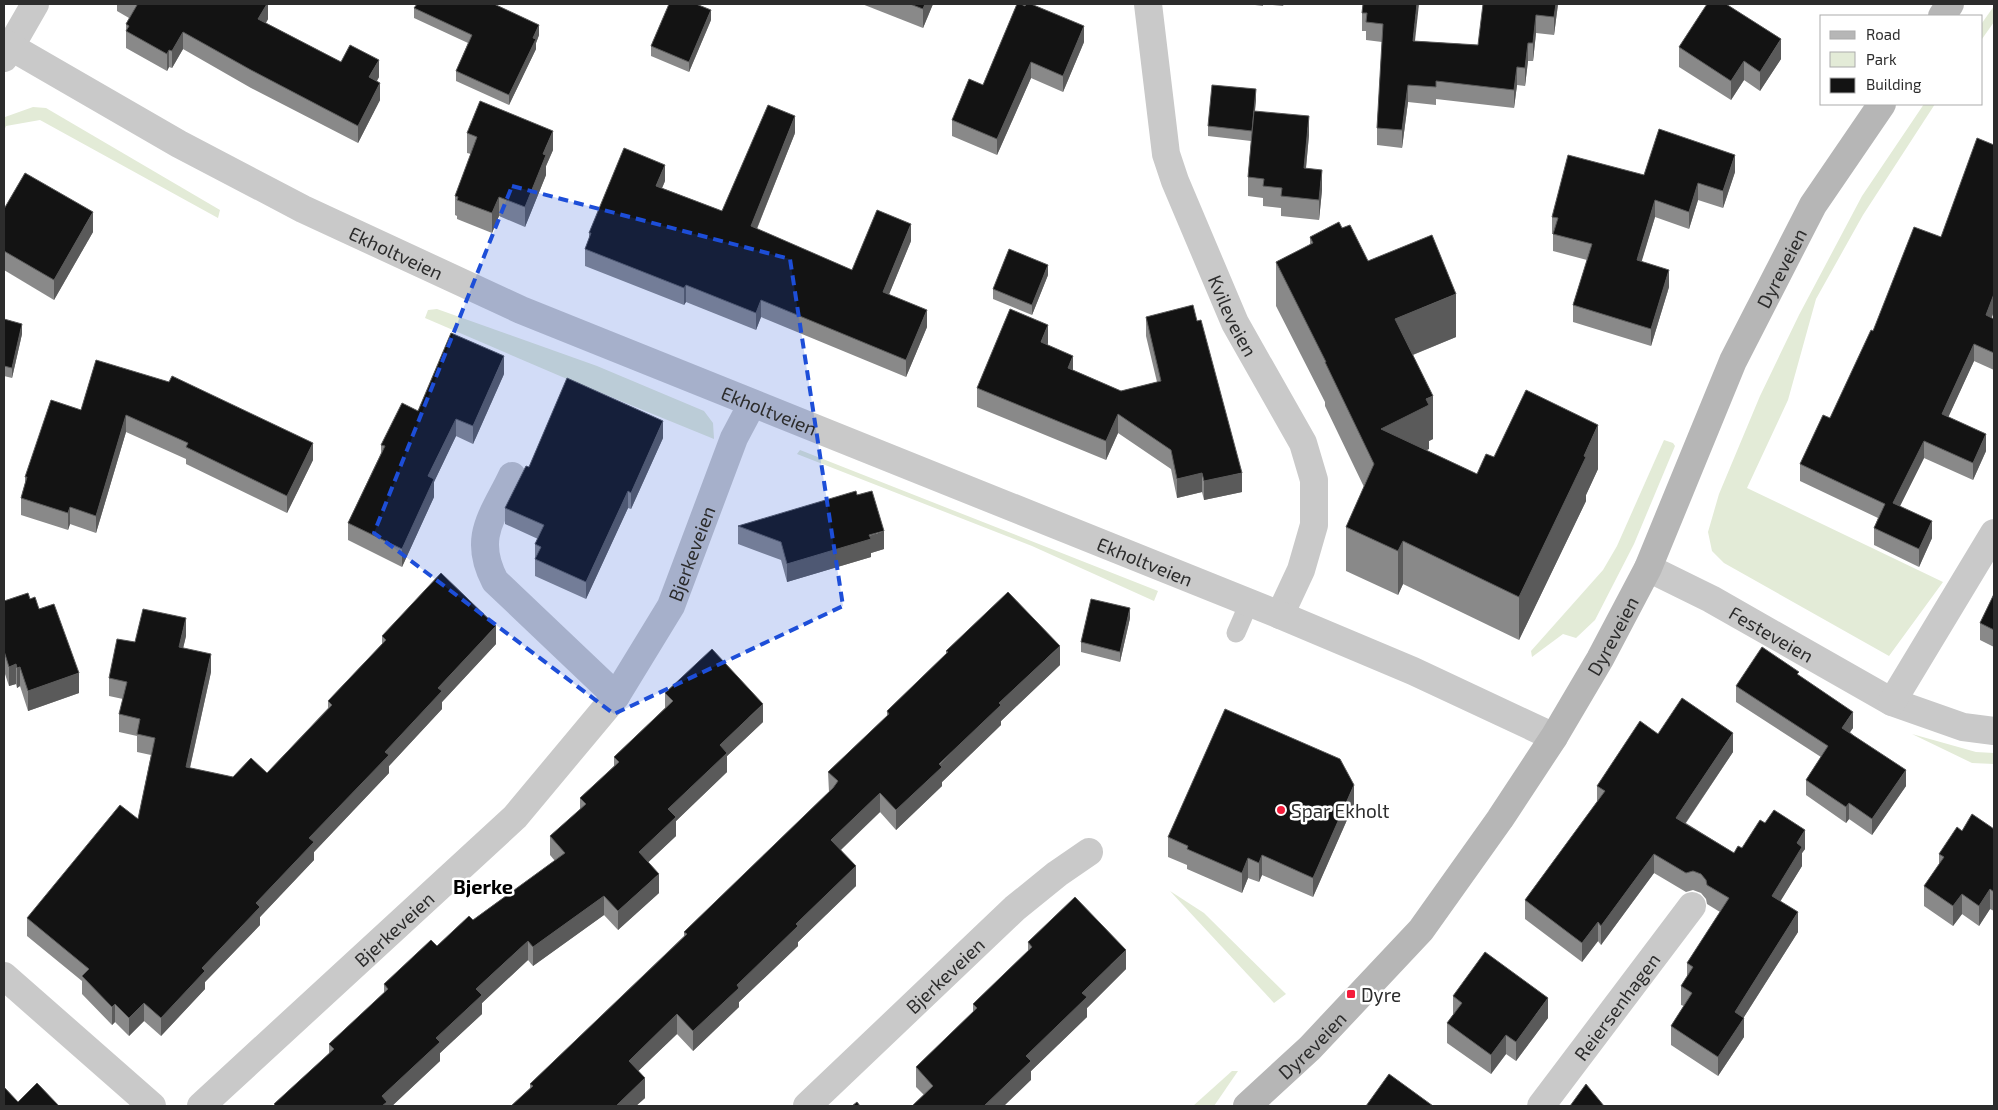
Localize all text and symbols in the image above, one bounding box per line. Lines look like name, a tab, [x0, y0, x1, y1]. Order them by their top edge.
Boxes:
legend	[1820, 15, 1983, 105]
text: Road	[1866, 25, 1901, 43]
text: Park	[1866, 50, 1897, 68]
text: Building	[1866, 75, 1922, 93]
street label: Ekholtveien	[346, 221, 447, 284]
street label: Dyreveien	[1751, 224, 1811, 311]
street label: Kvileveien	[1204, 271, 1263, 360]
street label: Ekholtveien	[718, 380, 821, 439]
street label: Bjerkeveien	[662, 503, 719, 604]
street label: Ekholtveien	[1094, 531, 1196, 590]
street label: Dyreveien	[1582, 592, 1643, 679]
street label: Festeveien	[1725, 600, 1818, 667]
place label: Spar Ekholt	[1291, 799, 1389, 822]
marker: Spar Ekholt	[1275, 804, 1287, 816]
district label: Bjerke	[453, 874, 513, 898]
street label: Bjerkeveien	[349, 886, 438, 971]
street label: Bjerkeveien	[900, 932, 989, 1018]
street label: Reiersenhagen	[1568, 948, 1664, 1064]
place label: Dyre	[1361, 983, 1401, 1006]
marker: Dyre	[1345, 988, 1357, 1000]
street label: Dyreveien	[1273, 1006, 1350, 1083]

